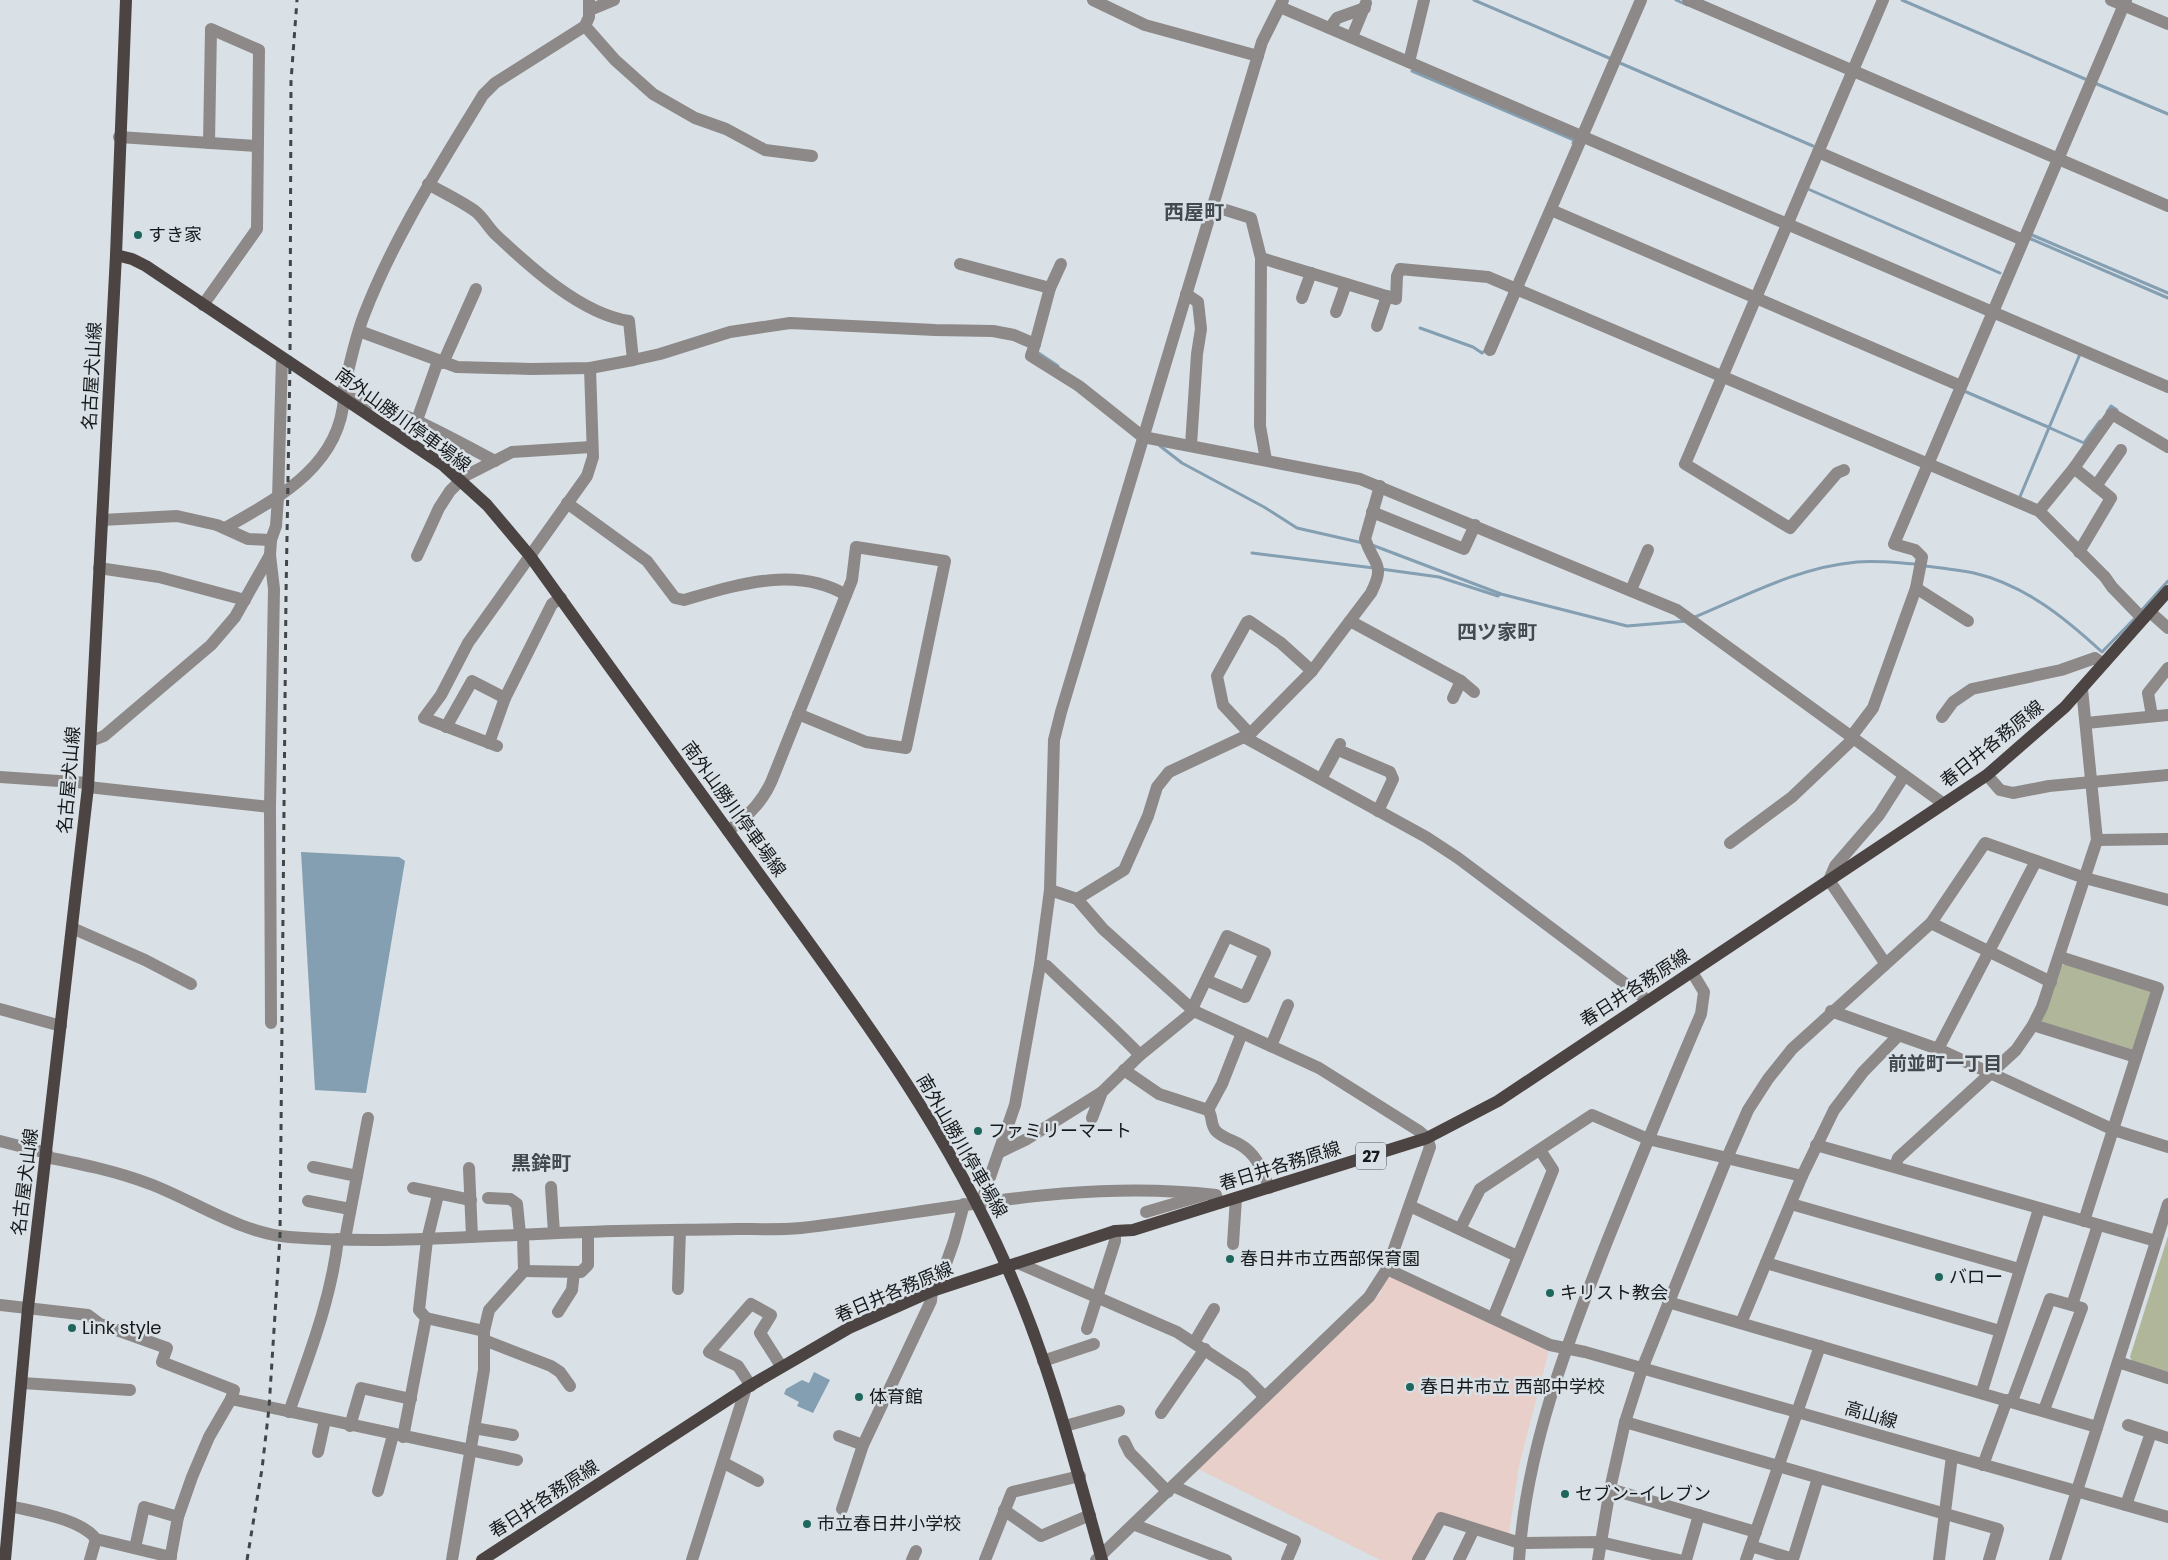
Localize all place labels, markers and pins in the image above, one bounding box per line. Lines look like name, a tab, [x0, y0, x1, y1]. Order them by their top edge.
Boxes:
place label: すき家	[148, 222, 202, 247]
marker: すき家	[132, 229, 144, 241]
place label: ファミリーマート	[988, 1118, 1132, 1143]
marker: ファミリーマート	[972, 1125, 984, 1137]
place label: 春日井市立西部保育園	[1240, 1246, 1420, 1271]
marker: 春日井市立西部保育園	[1224, 1253, 1236, 1265]
place label: バロー	[1949, 1264, 2003, 1289]
marker: バロー	[1933, 1271, 1945, 1283]
place label: キリスト教会	[1560, 1280, 1668, 1305]
marker: キリスト教会	[1544, 1287, 1556, 1299]
place label: Link style	[82, 1315, 161, 1340]
marker: Link style	[66, 1322, 78, 1334]
place label: 春日井市立 西部中学校	[1420, 1374, 1605, 1399]
marker: 春日井市立 西部中学校	[1404, 1381, 1416, 1393]
place label: 体育館	[869, 1384, 923, 1409]
marker: 体育館	[853, 1391, 865, 1403]
place label: セブン-イレブン	[1575, 1481, 1711, 1506]
marker: セブン-イレブン	[1559, 1488, 1571, 1500]
place label: 市立春日井小学校	[817, 1511, 961, 1536]
marker: 市立春日井小学校	[801, 1518, 813, 1530]

